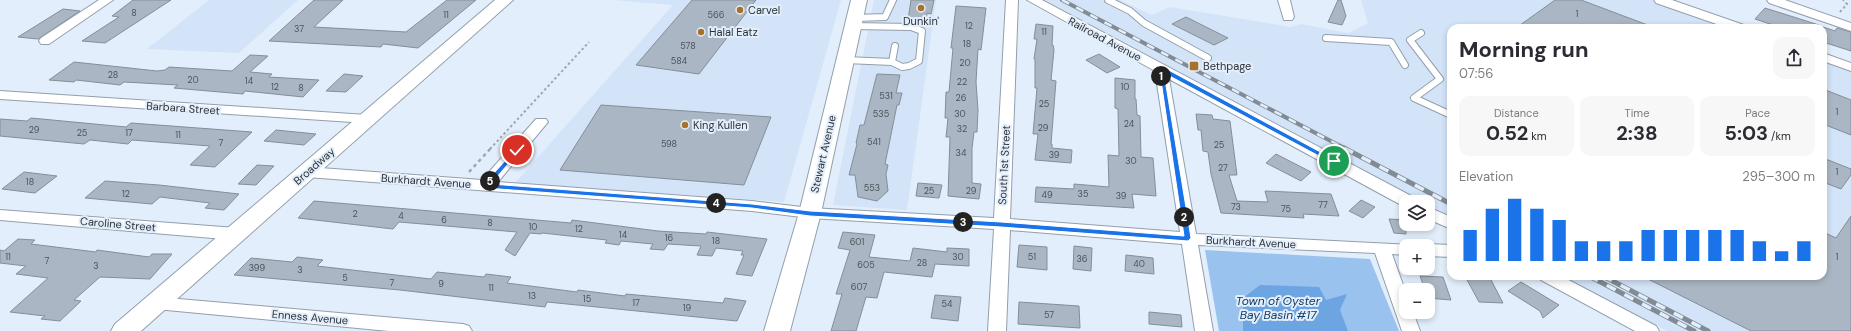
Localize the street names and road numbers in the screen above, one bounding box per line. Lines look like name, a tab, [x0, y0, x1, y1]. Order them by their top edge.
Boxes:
street label: Railroad Avenue	[1066, 14, 1144, 64]
street label: Barbara Street	[146, 98, 220, 118]
street label: Stewart Avenue	[807, 114, 839, 194]
street label: South 1st Street	[995, 125, 1013, 205]
street label: Broadway	[291, 144, 337, 188]
street label: Burkhardt Avenue	[381, 171, 471, 191]
street label: Caroline Street	[80, 214, 156, 234]
street label: Burkhardt Avenue	[1206, 233, 1296, 251]
street label: Enness Avenue	[271, 307, 349, 327]

